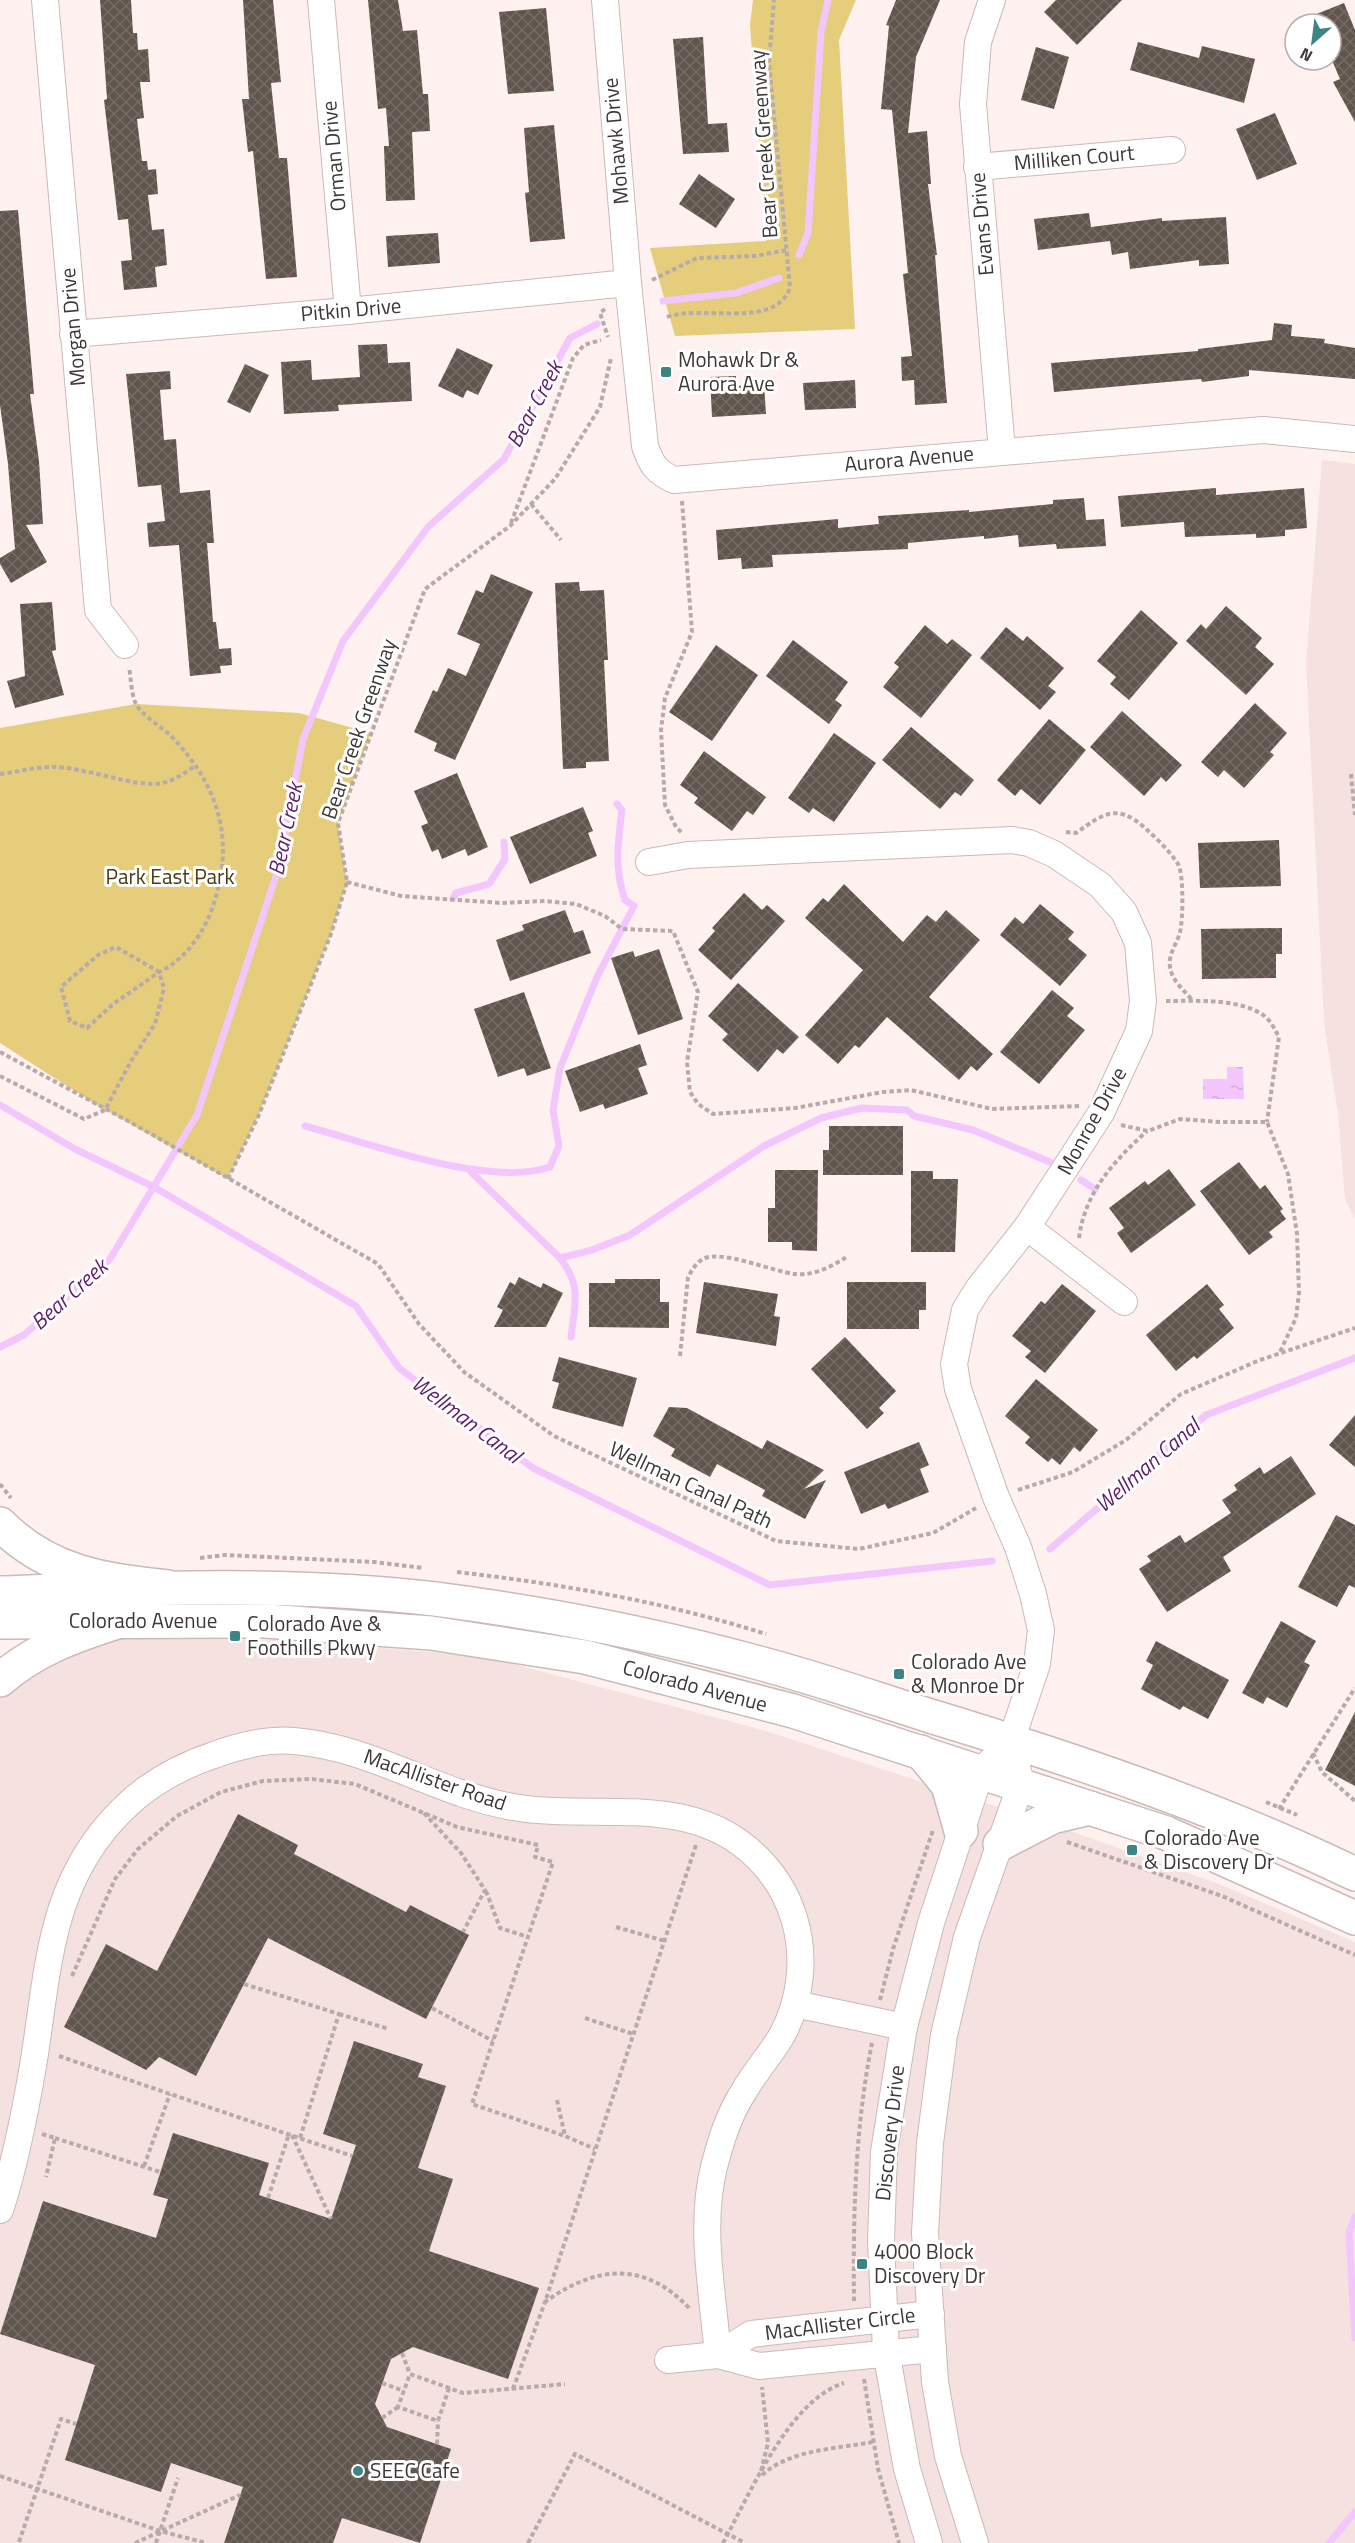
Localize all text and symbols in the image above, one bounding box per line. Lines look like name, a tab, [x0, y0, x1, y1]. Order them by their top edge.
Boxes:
north arrow	[1283, 12, 1343, 72]
text: N	[1295, 42, 1316, 68]
street label: Bear Creek Greenway	[740, 49, 786, 239]
street label: Mohawk Drive	[594, 76, 636, 206]
street label: Orman Drive	[312, 99, 354, 213]
street label: Milliken Court	[1012, 136, 1136, 178]
street label: Evans Drive	[961, 171, 1001, 277]
street label: Morgan Drive	[51, 266, 93, 388]
street label: Pitkin Drive	[299, 289, 403, 329]
place label: Mohawk Dr & Aurora Ave	[678, 343, 800, 399]
water label: Bear Creek	[497, 353, 572, 453]
marker: Mohawk Dr & Aurora Ave	[659, 365, 673, 379]
street label: Aurora Avenue	[843, 436, 975, 480]
street label: Bear Creek Greenway	[312, 634, 404, 823]
water label: Bear Creek	[259, 778, 312, 878]
park label: Park East Park	[106, 860, 234, 892]
street label: Monroe Drive	[1048, 1061, 1134, 1180]
water label: Bear Creek	[23, 1249, 117, 1338]
water label: Wellman Canal	[405, 1366, 531, 1473]
water label: Wellman Canal	[1087, 1408, 1209, 1520]
street label: Wellman Canal Path	[604, 1432, 778, 1536]
street label: Colorado Avenue	[69, 1604, 217, 1636]
place label: Colorado Ave & Foothills Pkwy	[247, 1607, 382, 1663]
marker: Colorado Ave & Foothills Pkwy	[228, 1629, 242, 1643]
place label: Colorado Ave & Monroe Dr	[911, 1645, 1027, 1701]
street label: Colorado Avenue	[619, 1650, 771, 1720]
marker: Colorado Ave & Monroe Dr	[892, 1667, 906, 1681]
street label: MacAllister Road	[360, 1740, 511, 1818]
place label: Colorado Ave & Discovery Dr	[1144, 1821, 1274, 1877]
marker: Colorado Ave & Discovery Dr	[1125, 1843, 1139, 1857]
street label: Discovery Drive	[866, 2063, 912, 2202]
place label: 4000 Block Discovery Dr	[874, 2235, 985, 2291]
marker: 4000 Block Discovery Dr	[855, 2257, 869, 2271]
street label: MacAllister Circle	[763, 2298, 917, 2348]
place label: SEEC Cafe	[370, 2454, 460, 2486]
marker: SEEC Cafe	[351, 2464, 365, 2478]

